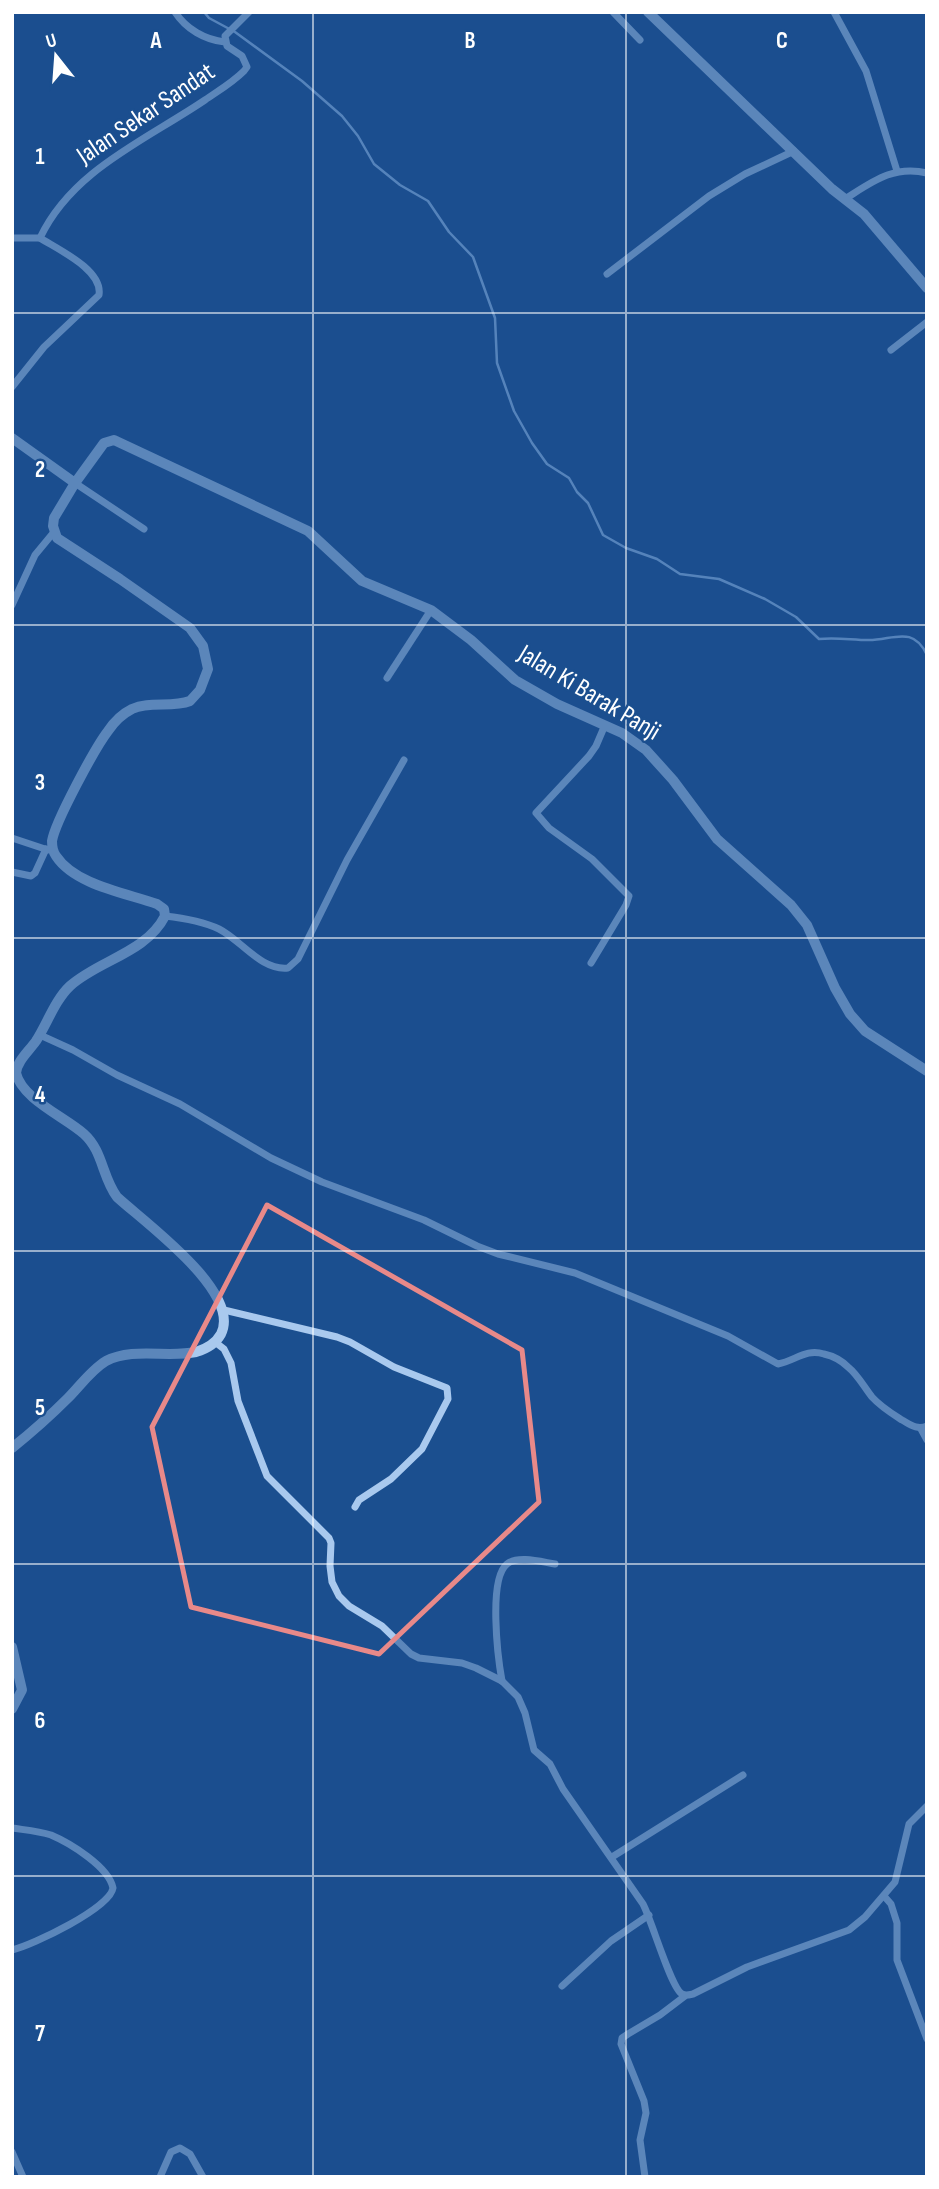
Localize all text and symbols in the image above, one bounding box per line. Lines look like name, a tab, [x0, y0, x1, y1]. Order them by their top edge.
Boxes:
north arrow	[21, 21, 91, 91]
text: A	[150, 27, 163, 55]
text: B	[465, 27, 476, 55]
text: C	[776, 27, 788, 55]
text: U	[43, 29, 60, 54]
street label: Jalan Sekar Sandat	[70, 56, 221, 172]
text: 1	[35, 143, 45, 171]
text: 2	[35, 456, 45, 484]
street label: Jalan Ki Barak Panji	[511, 638, 666, 748]
text: 3	[35, 769, 45, 797]
text: 4	[35, 1081, 46, 1109]
text: 5	[35, 1394, 45, 1422]
text: 6	[35, 1707, 45, 1735]
text: 7	[35, 2020, 45, 2048]

